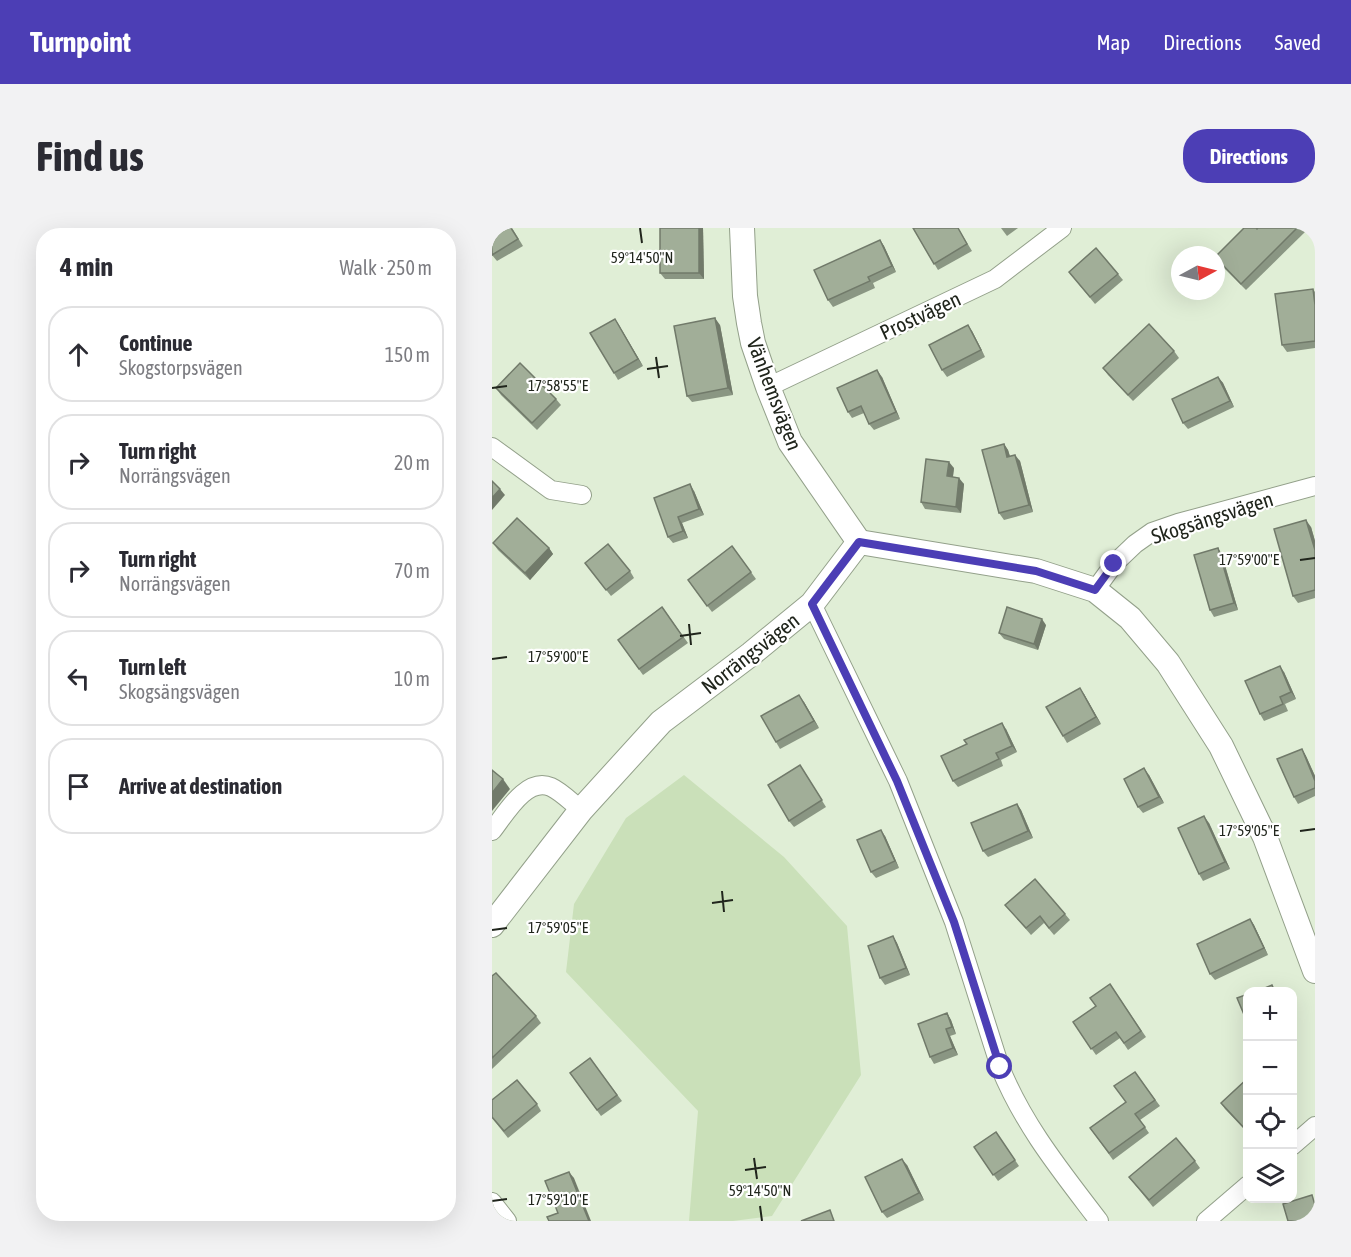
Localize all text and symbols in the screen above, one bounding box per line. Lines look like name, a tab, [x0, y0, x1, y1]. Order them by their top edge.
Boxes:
text: Turnpoint	[30, 26, 131, 58]
text: Map	[1096, 30, 1130, 54]
text: Directions	[1163, 30, 1242, 54]
text: Saved	[1275, 30, 1321, 54]
button: Directions	[1183, 129, 1315, 183]
text: Find us	[36, 132, 144, 180]
north arrow	[1171, 246, 1225, 300]
text: 59°14'50"N	[611, 249, 673, 266]
text: 4 min	[60, 252, 113, 282]
text: Walk · 250 m	[340, 256, 432, 279]
street label: Prostvägen	[876, 286, 964, 344]
text: Continue	[119, 330, 193, 356]
street label: Vänhemsvägen	[743, 334, 807, 454]
icon: ahead	[62, 338, 95, 371]
text: 150 m	[385, 343, 430, 366]
text: Skogstorpsvägen	[119, 356, 243, 379]
text: 17°58'55"E	[528, 377, 589, 394]
text: Turn right	[119, 438, 196, 464]
icon: right	[62, 446, 95, 479]
text: 20 m	[394, 451, 430, 474]
text: Norrängsvägen	[119, 464, 231, 487]
street label: Skogsängsvägen	[1148, 486, 1276, 548]
text: Turn right	[119, 546, 196, 572]
route end	[1100, 550, 1126, 576]
text: 17°59'00"E	[1219, 551, 1280, 568]
icon: right	[62, 554, 95, 587]
text: 70 m	[394, 559, 430, 582]
text: Norrängsvägen	[119, 572, 231, 595]
street label: Norrängsvägen	[696, 607, 804, 699]
text: 17°59'00"E	[528, 648, 589, 665]
text: Turn left	[119, 654, 186, 680]
icon: left	[62, 662, 95, 695]
text: 10 m	[394, 667, 430, 690]
text: Skogsängsvägen	[119, 680, 240, 703]
icon: arrive	[62, 770, 95, 803]
text: Arrive at destination	[119, 773, 282, 799]
text: 17°59'05"E	[1219, 822, 1280, 839]
text: 17°59'05"E	[528, 919, 589, 936]
map controls	[1243, 987, 1297, 1203]
button: +	[1243, 987, 1297, 1041]
button: −	[1243, 1041, 1297, 1095]
route start	[986, 1053, 1012, 1079]
button: locate	[1243, 1095, 1297, 1149]
button: layers	[1243, 1149, 1297, 1203]
text: 59°14'50"N	[729, 1182, 791, 1199]
text: 17°59'10"E	[528, 1191, 589, 1208]

